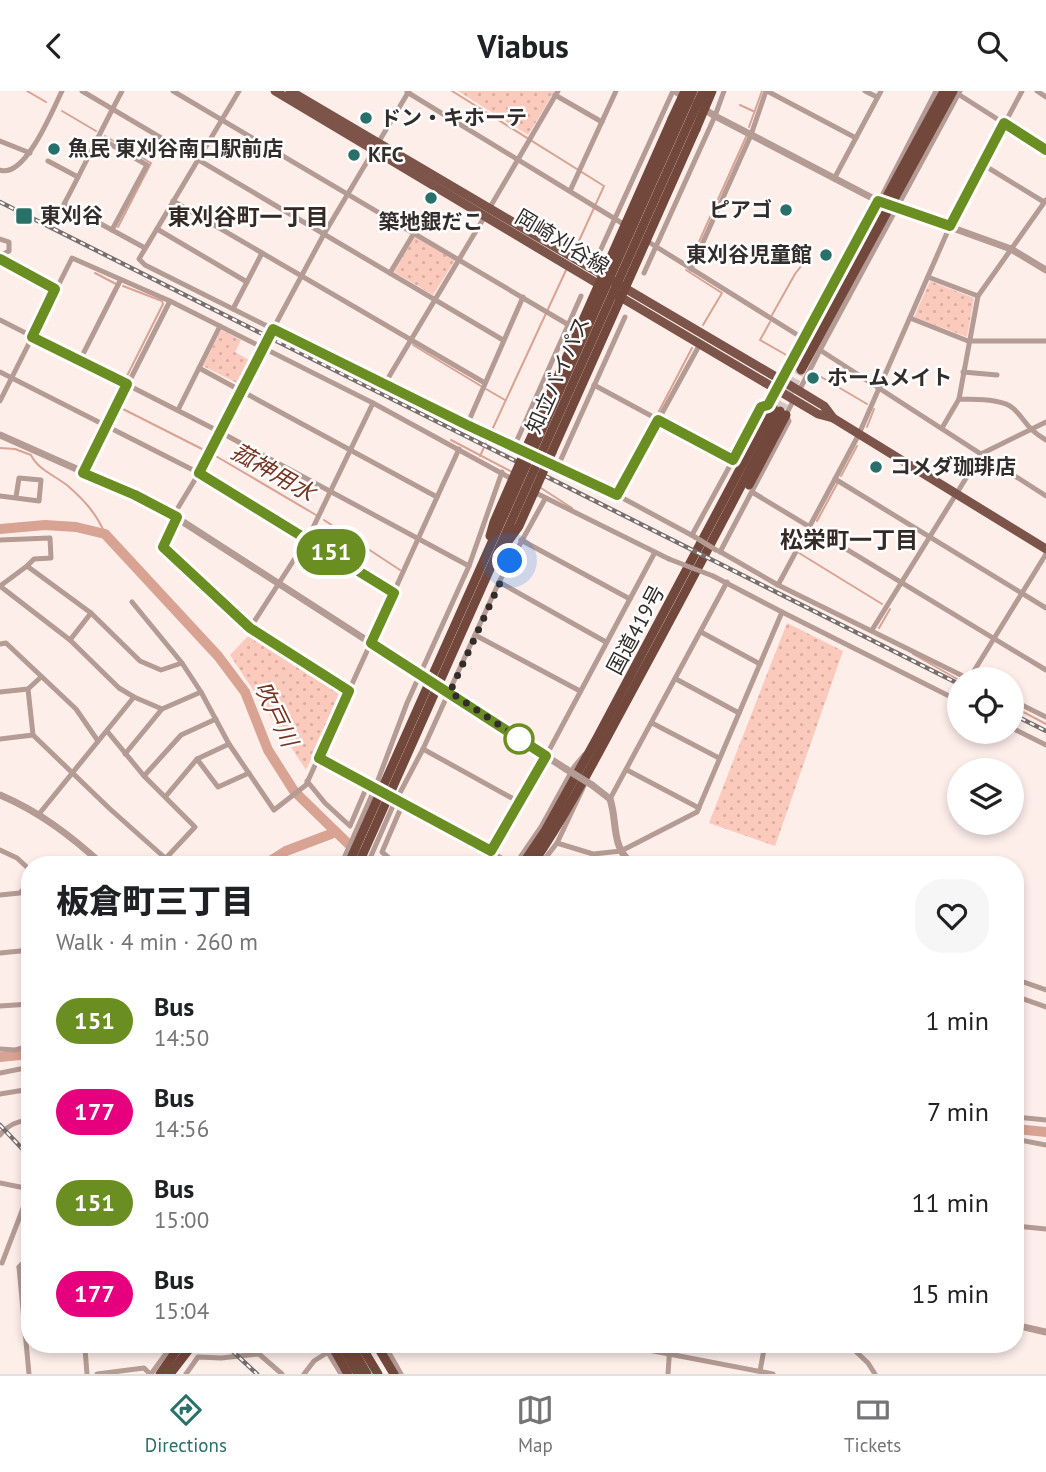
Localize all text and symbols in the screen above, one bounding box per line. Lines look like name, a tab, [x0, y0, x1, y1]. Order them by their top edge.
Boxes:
text: Viabus	[477, 25, 569, 67]
icon: back	[35, 27, 73, 65]
icon: search	[973, 27, 1011, 65]
place label: ドン・キホーテ	[380, 104, 527, 131]
marker: ドン・キホーテ	[358, 110, 374, 126]
place label: 魚民 東刈谷南口駅前店	[68, 135, 283, 162]
marker: 魚民 東刈谷南口駅前店	[46, 141, 62, 157]
place label: KFC	[368, 141, 404, 168]
marker: KFC	[346, 147, 362, 163]
marker: 築地銀だこ	[423, 190, 439, 206]
place label: ピアゴ	[709, 196, 772, 223]
place label: 東刈谷	[40, 202, 103, 229]
district label: 東刈谷町一丁目	[168, 202, 329, 231]
marker: ピアゴ	[778, 202, 794, 218]
street label: 岡崎刈谷線	[510, 203, 614, 280]
marker: 東刈谷	[14, 206, 34, 226]
place label: 築地銀だこ	[379, 208, 484, 235]
place label: 東刈谷児童館	[686, 241, 812, 268]
marker: 東刈谷児童館	[818, 247, 834, 263]
street label: 知立バイパス	[520, 312, 595, 438]
place label: ホームメイト	[827, 364, 952, 391]
marker: ホームメイト	[805, 370, 821, 386]
water label: 菰神用水	[226, 436, 323, 509]
place label: コメダ珈琲店	[890, 453, 1016, 480]
marker: コメダ珈琲店	[868, 459, 884, 475]
district label: 松栄町一丁目	[780, 525, 918, 554]
line badge: 151	[291, 529, 371, 575]
text: 151	[311, 536, 351, 567]
your location	[492, 543, 527, 578]
street label: 国道419号	[601, 580, 670, 679]
map controls	[947, 667, 1024, 835]
button: locate	[947, 667, 1024, 744]
water label: 吹戸川	[248, 676, 306, 754]
unlabelled marker	[504, 724, 534, 754]
button: layers	[947, 758, 1024, 835]
text: 板倉町三丁目	[56, 879, 254, 922]
button: heart	[915, 879, 989, 953]
text: Walk · 4 min · 260 m	[56, 927, 258, 956]
text: Bus	[154, 990, 194, 1023]
text: 1 min	[926, 1004, 989, 1037]
text: 151	[74, 1005, 115, 1036]
text: 14:50	[154, 1023, 209, 1052]
text: Bus	[154, 1081, 194, 1114]
text: 7 min	[927, 1095, 989, 1128]
text: 177	[74, 1096, 115, 1127]
text: 14:56	[154, 1114, 209, 1143]
text: Bus	[154, 1172, 194, 1205]
text: 11 min	[911, 1186, 989, 1219]
text: 151	[74, 1187, 115, 1218]
text: 15:00	[154, 1205, 209, 1234]
text: Bus	[154, 1263, 194, 1296]
text: 15 min	[911, 1277, 989, 1310]
text: 177	[74, 1278, 115, 1309]
text: 15:04	[154, 1296, 209, 1325]
tab: Directions	[145, 1391, 227, 1457]
tab: Map	[516, 1391, 554, 1457]
tab: Tickets	[844, 1391, 901, 1457]

